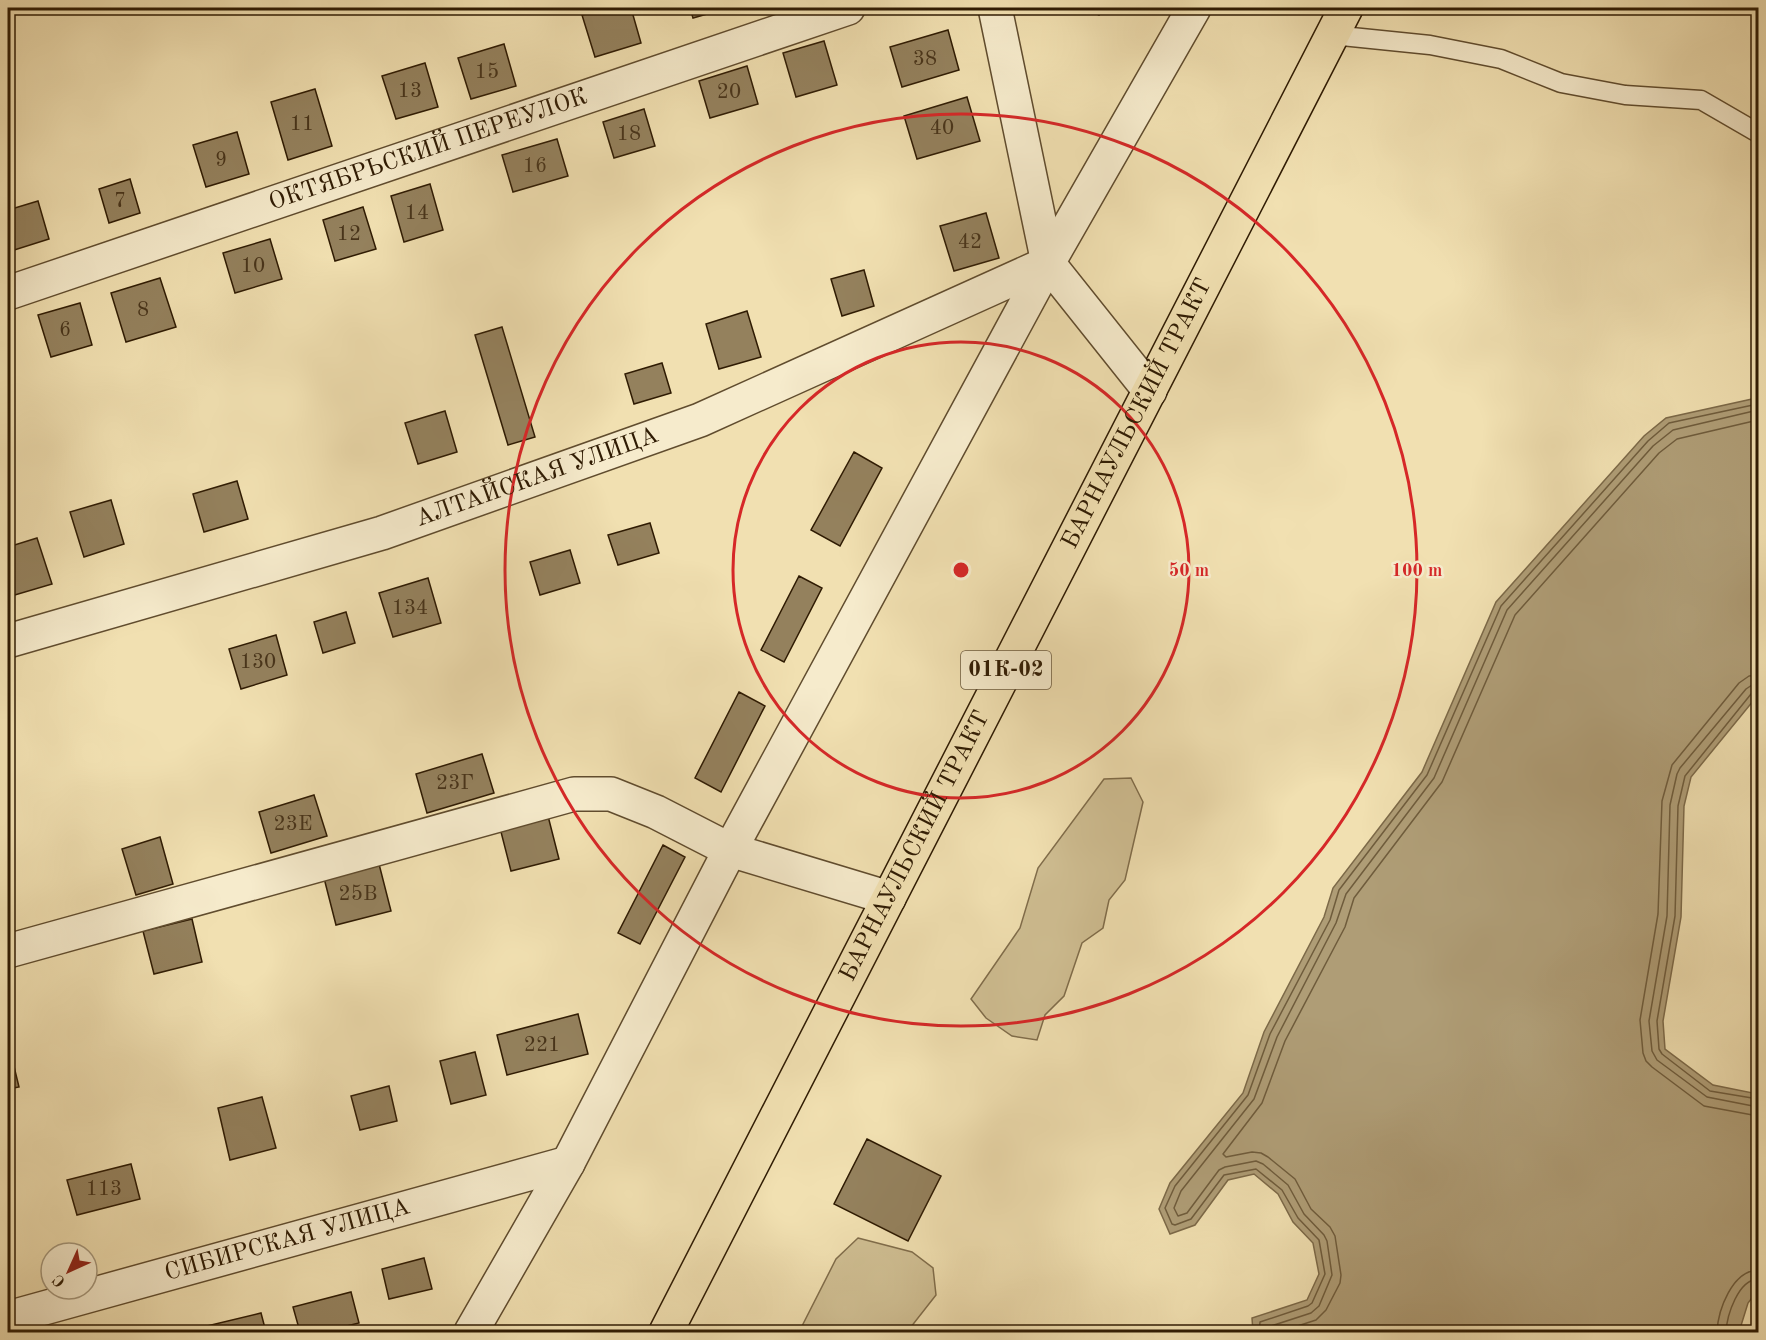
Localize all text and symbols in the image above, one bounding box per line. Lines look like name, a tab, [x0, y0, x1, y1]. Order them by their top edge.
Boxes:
house number: 38	[913, 49, 937, 70]
house number: 15	[475, 62, 499, 83]
house number: 13	[398, 81, 422, 102]
house number: 20	[717, 82, 741, 103]
street label: ОКТЯБРЬСКИЙ ПЕРЕУЛОК	[266, 85, 591, 215]
house number: 11	[290, 114, 314, 135]
house number: 40	[930, 118, 954, 139]
house number: 18	[617, 124, 641, 145]
house number: 9	[215, 150, 227, 171]
house number: 16	[523, 156, 547, 177]
house number: 7	[114, 191, 126, 212]
house number: 14	[405, 203, 429, 224]
house number: 12	[337, 224, 361, 245]
house number: 42	[958, 232, 982, 253]
house number: 10	[241, 256, 265, 277]
street label: БАРНАУЛЬСКИЙ ТРАКТ	[1058, 275, 1217, 553]
house number: 8	[137, 300, 149, 321]
house number: 6	[59, 320, 71, 341]
street label: АЛТАЙСКАЯ УЛИЦА	[413, 424, 662, 532]
centre of rings	[951, 560, 971, 580]
text: 50 m	[1169, 562, 1209, 580]
text: 100 m	[1392, 562, 1442, 580]
house number: 134	[392, 598, 428, 619]
road number: 01К-02	[961, 651, 1051, 689]
house number: 130	[240, 652, 276, 673]
street label: БАРНАУЛЬСКИЙ ТРАКТ	[836, 707, 995, 985]
house number: 23Г	[436, 773, 474, 794]
house number: 23Е	[274, 814, 312, 835]
house number: 25В	[339, 884, 377, 905]
house number: 221	[524, 1035, 560, 1056]
house number: 113	[86, 1179, 122, 1200]
street label: СИБИРСКАЯ УЛИЦА	[162, 1195, 413, 1286]
north arrow	[39, 1241, 99, 1301]
text: С	[50, 1271, 69, 1290]

